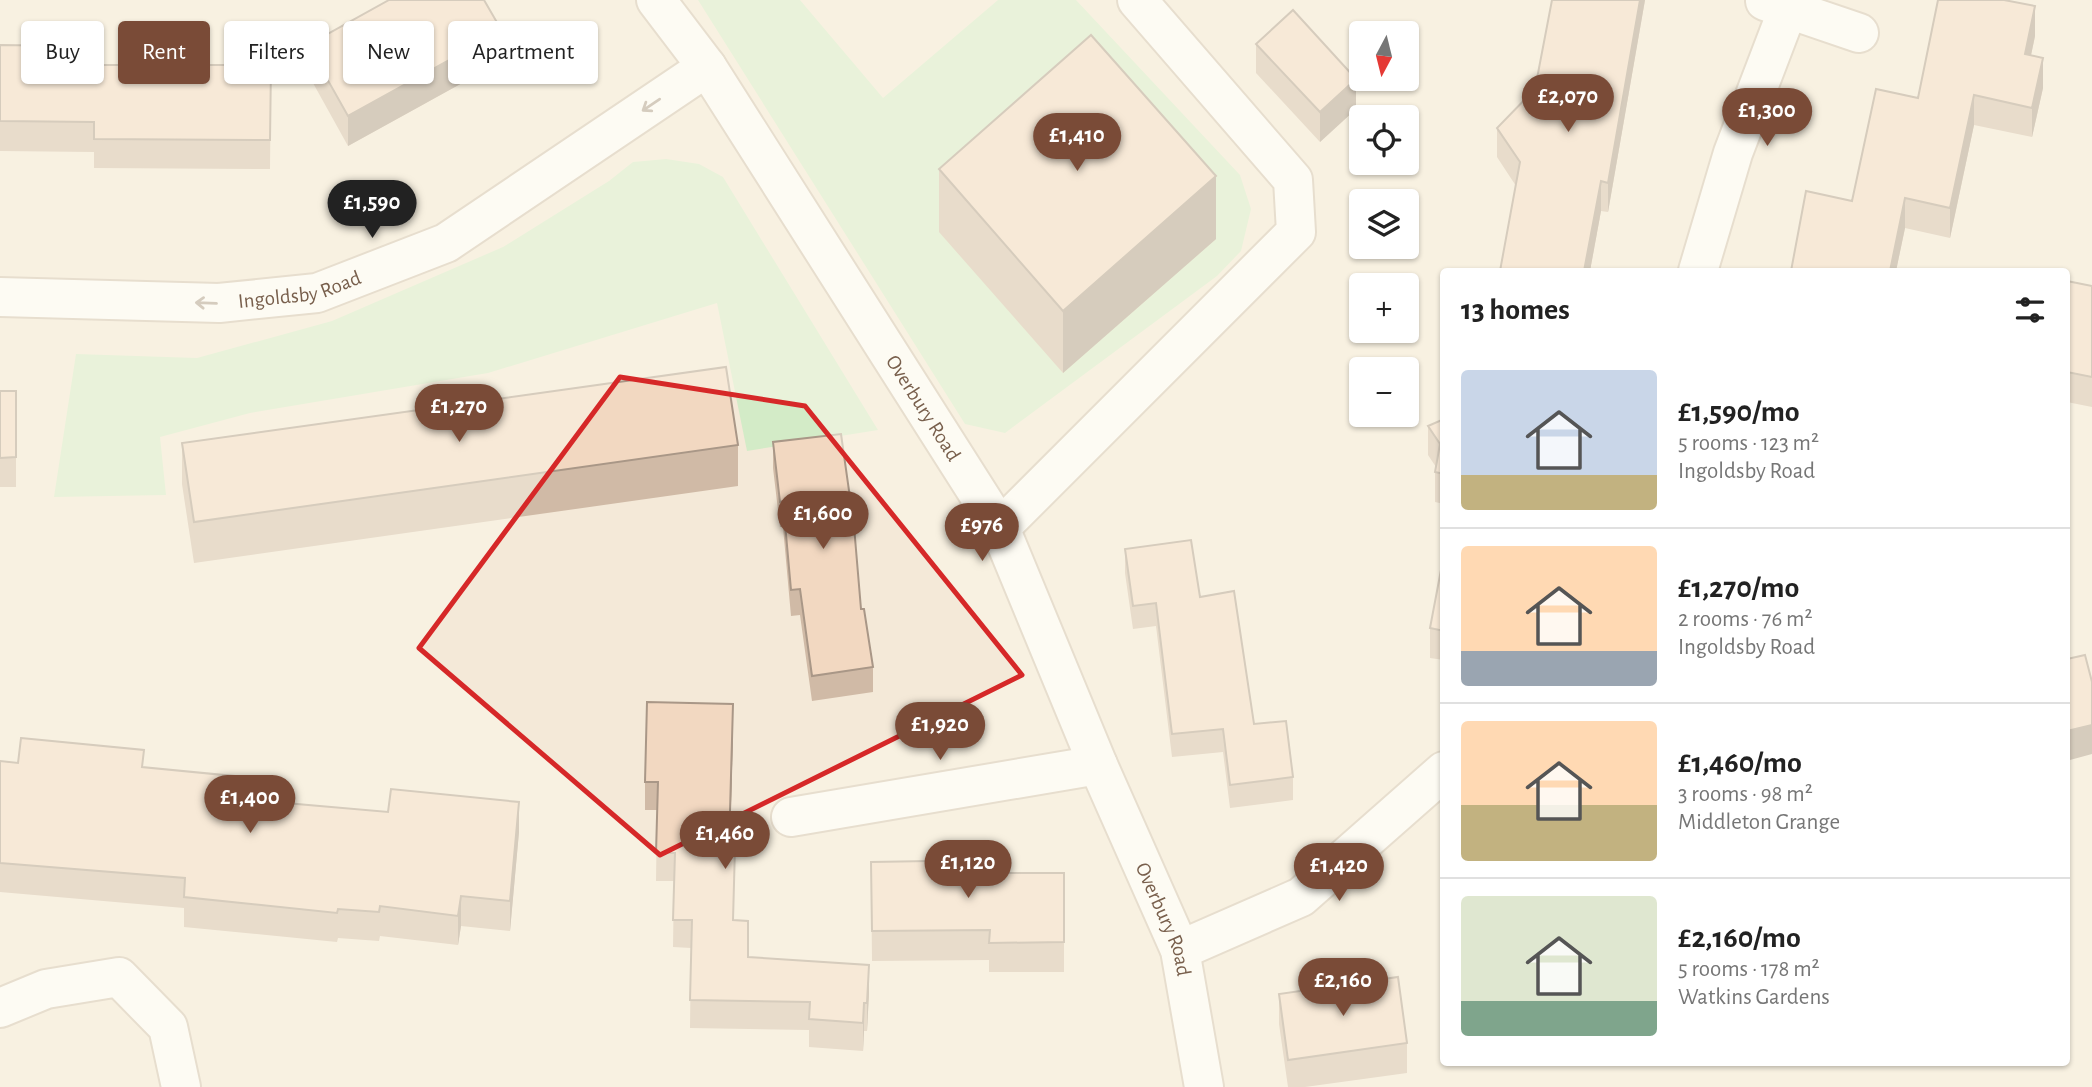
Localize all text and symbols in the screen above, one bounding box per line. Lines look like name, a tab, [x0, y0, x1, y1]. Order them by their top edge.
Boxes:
chip: Buy	[21, 21, 104, 84]
chip: Rent	[118, 21, 210, 84]
chip: Filters	[224, 21, 329, 84]
chip: New	[343, 21, 434, 84]
chip: Apartment	[448, 21, 598, 84]
north arrow	[1349, 21, 1419, 91]
map controls	[1349, 21, 1419, 427]
pin: £2,070	[1511, 74, 1625, 134]
text: £2,070	[1538, 85, 1598, 108]
pin: £1,300	[1710, 88, 1824, 148]
one-way arrow	[641, 98, 661, 112]
text: £1,300	[1738, 99, 1796, 122]
button: locate	[1349, 105, 1419, 175]
pin: £1,410	[1020, 114, 1134, 173]
text: £1,410	[1049, 124, 1105, 147]
pin: £1,590	[315, 180, 429, 240]
button: layers	[1349, 189, 1419, 259]
text: £1,590	[344, 191, 400, 214]
street label: Ingoldsby Road	[237, 267, 364, 312]
button: +	[1349, 273, 1419, 343]
icon: filters	[2011, 291, 2049, 329]
text: 13 homes	[1461, 295, 1570, 325]
one-way arrow	[195, 296, 218, 309]
street label: Overbury Road	[882, 351, 965, 465]
button: −	[1349, 357, 1419, 427]
pin: £1,270	[402, 384, 516, 444]
text: £1,270	[431, 395, 487, 418]
text: £1,590/mo	[1678, 397, 1800, 427]
icon: home	[1517, 398, 1601, 482]
text: 5 rooms · 123 m²	[1678, 432, 1819, 455]
text: Ingoldsby Road	[1678, 460, 1815, 483]
pin: £1,600	[766, 491, 880, 551]
text: £1,600	[794, 502, 852, 525]
pin: £976	[941, 504, 1023, 563]
text: £976	[961, 514, 1003, 537]
text: £1,270/mo	[1678, 573, 1799, 603]
icon: home	[1517, 574, 1601, 658]
text: 2 rooms · 76 m²	[1678, 608, 1812, 631]
text: Ingoldsby Road	[1678, 636, 1815, 659]
pin: £1,920	[883, 702, 997, 762]
text: £1,920	[911, 713, 969, 736]
text: £1,460/mo	[1678, 748, 1802, 778]
icon: home	[1517, 749, 1601, 833]
pin: £1,400	[193, 776, 307, 835]
text: 3 rooms · 98 m²	[1678, 783, 1813, 806]
text: £1,400	[220, 786, 280, 809]
text: Middleton Grange	[1678, 811, 1840, 834]
pin: £1,460	[668, 812, 782, 871]
text: £1,460	[696, 822, 754, 845]
pin: £1,120	[911, 841, 1025, 900]
pin: £1,420	[1282, 844, 1396, 903]
text: £1,120	[941, 851, 995, 874]
text: £1,420	[1310, 854, 1368, 877]
street label: Overbury Road	[1132, 859, 1194, 978]
text: £2,160/mo	[1678, 923, 1801, 953]
icon: home	[1517, 924, 1601, 1008]
pin: £2,160	[1286, 958, 1400, 1018]
text: 5 rooms · 178 m²	[1678, 958, 1820, 981]
text: £2,160	[1314, 969, 1372, 992]
text: Watkins Gardens	[1678, 986, 1830, 1009]

